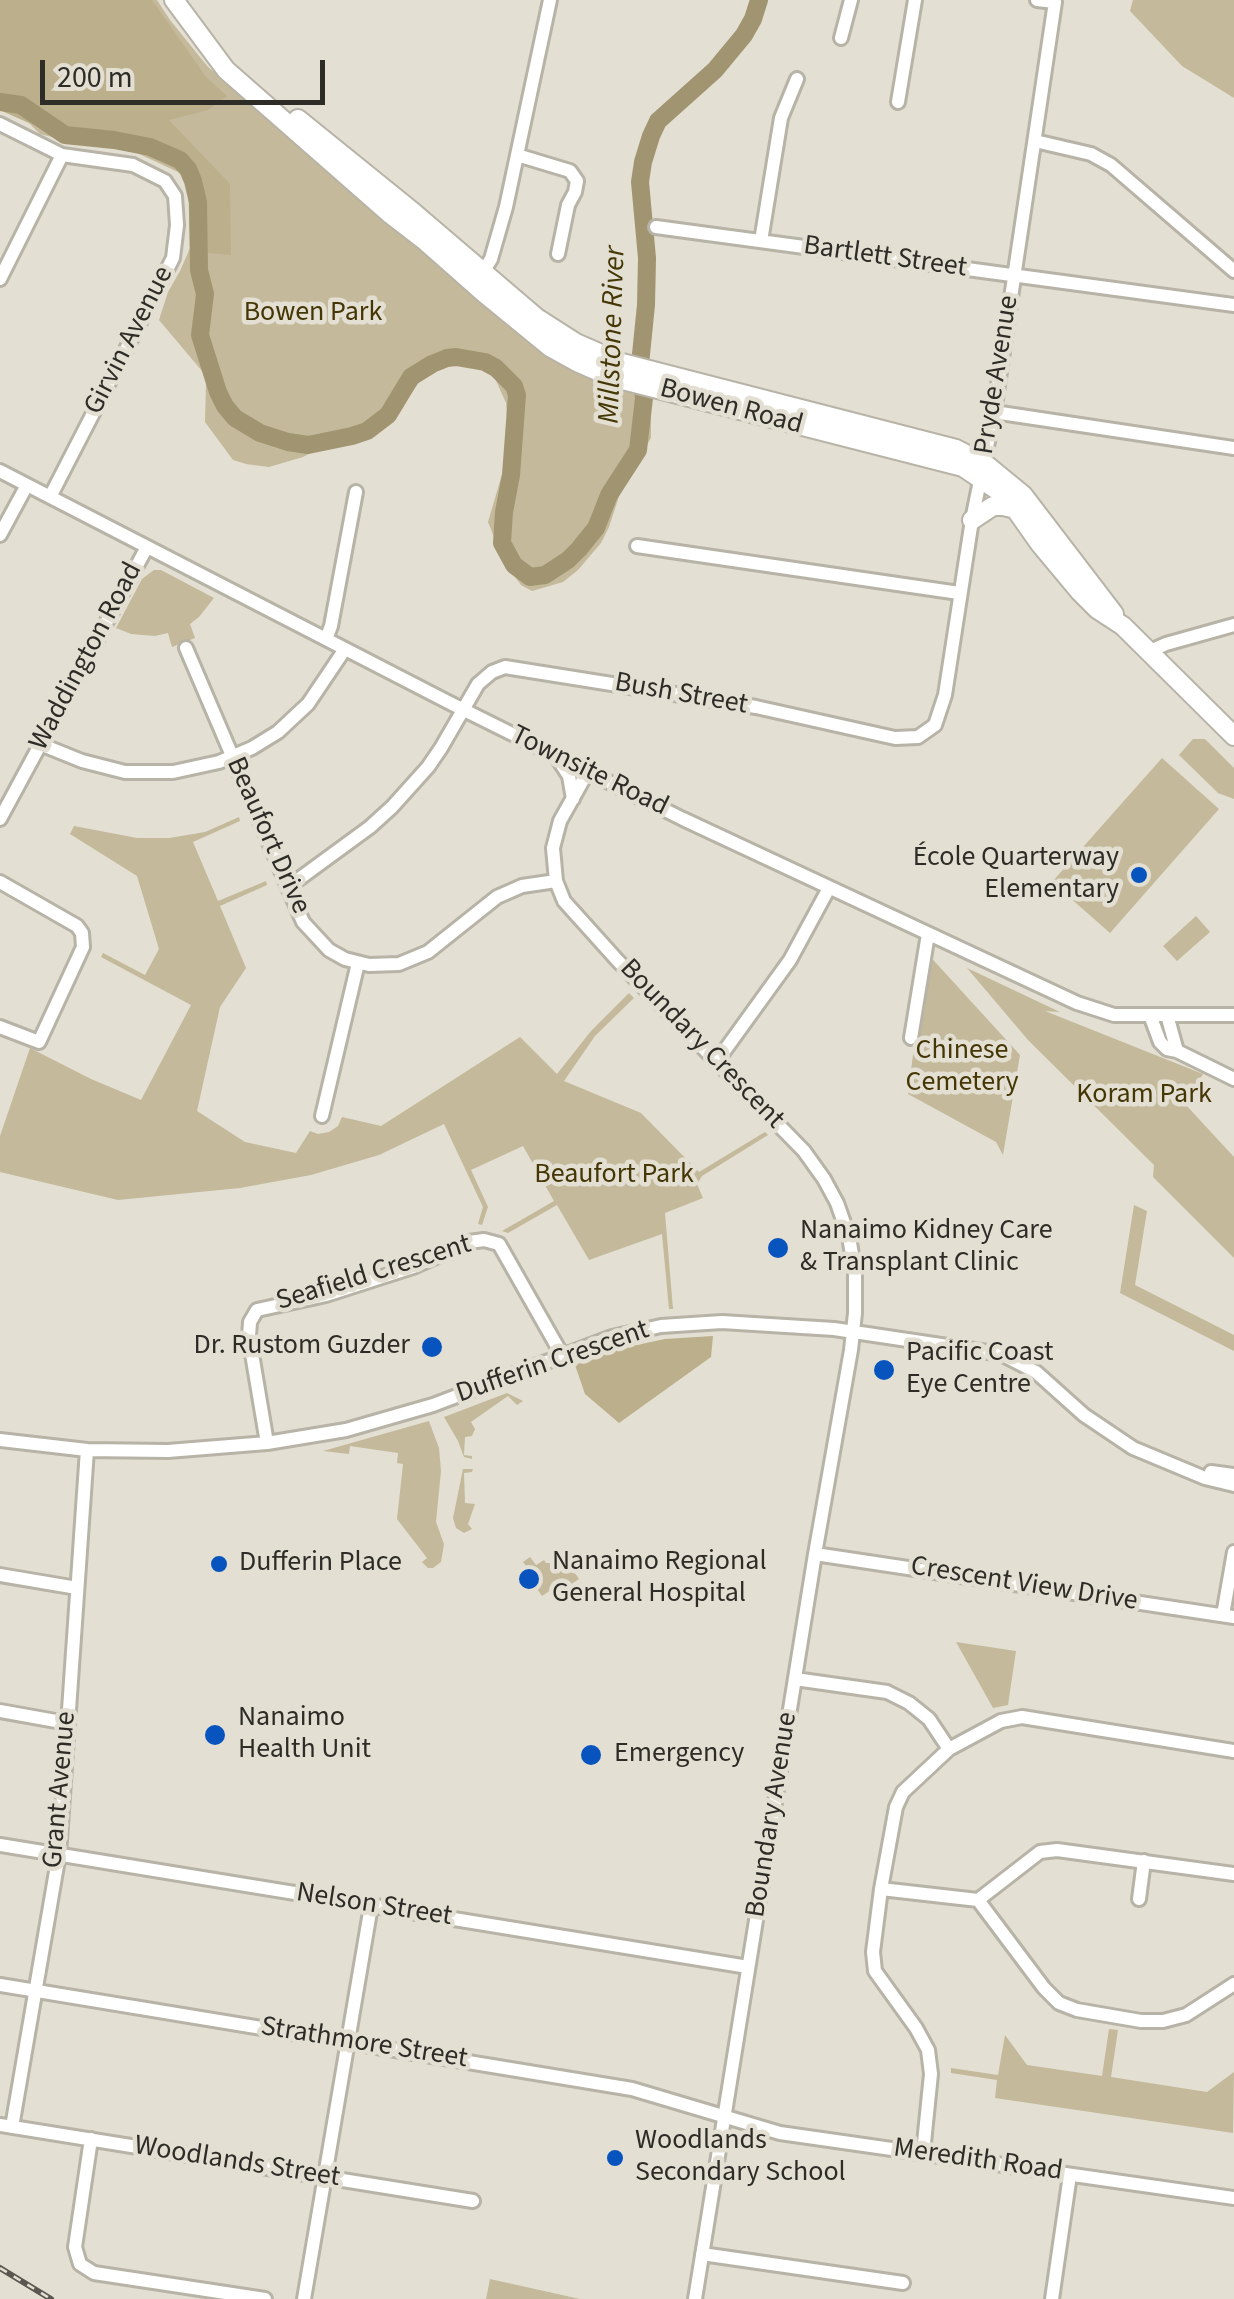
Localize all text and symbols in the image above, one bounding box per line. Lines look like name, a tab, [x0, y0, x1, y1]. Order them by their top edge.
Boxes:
scale bar	[45, 40, 330, 102]
text: 200 m	[57, 56, 133, 99]
street label: Bartlett Street	[801, 230, 969, 286]
water label: Millstone River	[593, 245, 635, 425]
street label: Girvin Avenue	[78, 261, 182, 421]
street label: Pryde Avenue	[969, 293, 1027, 457]
park label: Bowen Park	[244, 297, 382, 331]
street label: Bowen Road	[656, 373, 806, 443]
street label: Waddington Road	[23, 557, 151, 757]
street label: Bush Street	[612, 667, 750, 723]
street label: Townsite Road	[505, 719, 673, 825]
street label: Beaufort Drive	[218, 752, 316, 920]
place label: École Quarterway Elementary	[913, 842, 1119, 908]
marker: École Quarterway Elementary	[1128, 864, 1150, 886]
street label: Boundary Crescent	[612, 953, 790, 1137]
park label: Chinese Cemetery	[905, 1035, 1019, 1101]
park label: Koram Park	[1076, 1079, 1212, 1113]
park label: Beaufort Park	[534, 1159, 694, 1193]
place label: Nanaimo Kidney Care & Transplant Clinic	[800, 1215, 1053, 1281]
street label: Seafield Crescent	[273, 1228, 475, 1320]
marker: Nanaimo Kidney Care & Transplant Clinic	[765, 1235, 791, 1261]
street label: Dufferin Crescent	[452, 1314, 654, 1412]
place label: Dr. Rustom Guzder	[193, 1330, 410, 1364]
marker: Dr. Rustom Guzder	[419, 1334, 445, 1360]
place label: Pacific Coast Eye Centre	[906, 1337, 1053, 1403]
marker: Pacific Coast Eye Centre	[871, 1357, 897, 1383]
place label: Nanaimo Regional General Hospital	[552, 1546, 767, 1612]
place label: Dufferin Place	[239, 1547, 402, 1581]
street label: Crescent View Drive	[908, 1550, 1140, 1620]
marker: Dufferin Place	[208, 1553, 230, 1575]
marker: Nanaimo Regional General Hospital	[516, 1566, 542, 1592]
place label: Nanaimo Health Unit	[238, 1702, 371, 1768]
street label: Grant Avenue	[37, 1710, 85, 1870]
street label: Boundary Avenue	[740, 1710, 806, 1920]
marker: Nanaimo Health Unit	[202, 1722, 228, 1748]
place label: Emergency	[614, 1738, 744, 1772]
marker: Emergency	[578, 1742, 604, 1768]
street label: Nelson Street	[294, 1877, 454, 1935]
street label: Strathmore Street	[258, 2011, 470, 2077]
place label: Woodlands Secondary School	[635, 2125, 846, 2191]
street label: Woodlands Street	[132, 2130, 342, 2196]
street label: Meredith Road	[891, 2133, 1065, 2189]
marker: Woodlands Secondary School	[604, 2147, 626, 2169]

